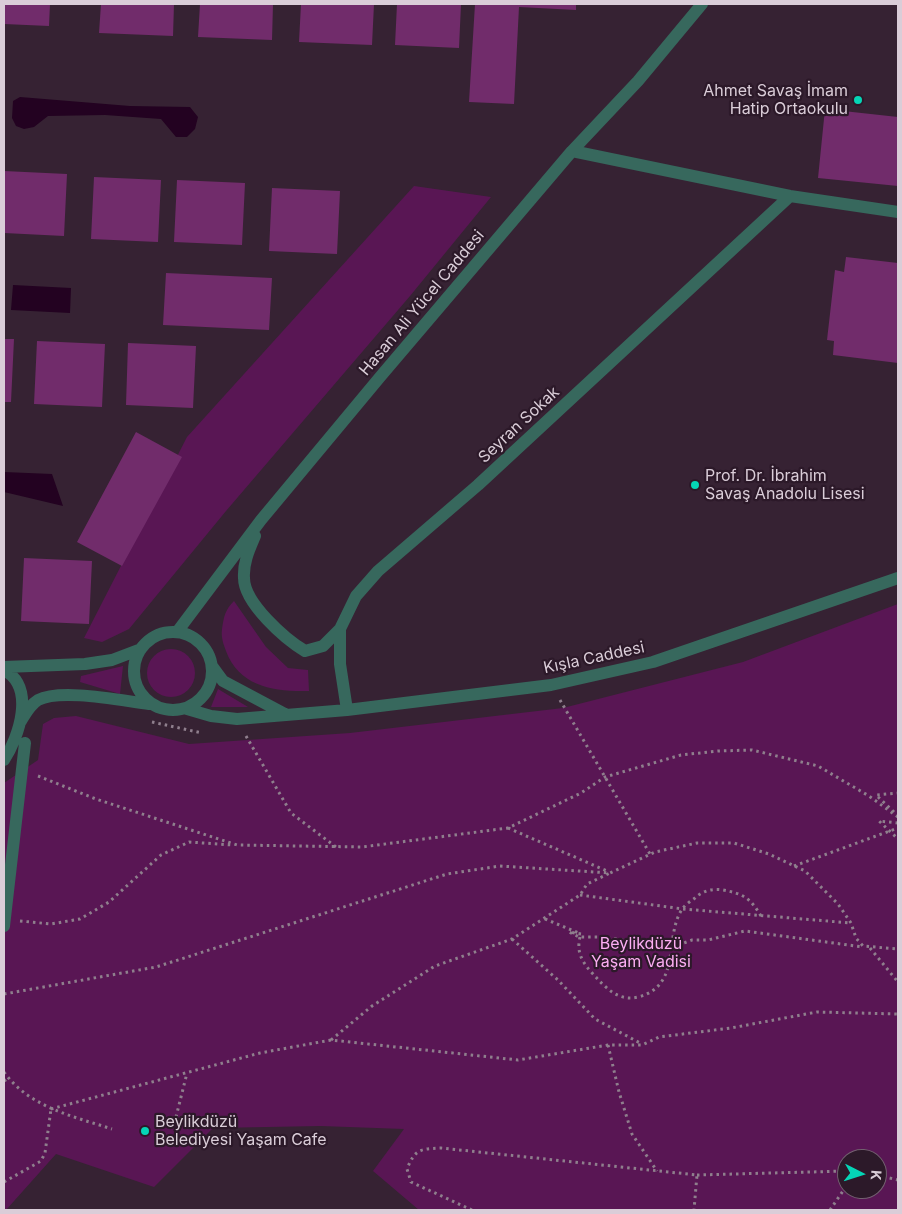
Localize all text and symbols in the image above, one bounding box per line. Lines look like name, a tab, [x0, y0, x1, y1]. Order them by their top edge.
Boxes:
place label: Ahmet Savaş İmam Hatip Ortaokulu	[703, 81, 848, 119]
marker: Ahmet Savaş İmam Hatip Ortaokulu	[852, 94, 864, 106]
street label: Hasan Ali Yücel Caddesi	[356, 226, 488, 380]
street label: Seyran Sokak	[475, 383, 563, 467]
place label: Prof. Dr. İbrahim Savaş Anadolu Lisesi	[705, 466, 865, 504]
marker: Prof. Dr. İbrahim Savaş Anadolu Lisesi	[689, 479, 701, 491]
street label: Kışla Caddesi	[542, 638, 646, 678]
park label: Beylikdüzü Yaşam Vadisi	[591, 934, 691, 972]
place label: Beylikdüzü Belediyesi Yaşam Cafe	[155, 1112, 327, 1150]
marker: Beylikdüzü Belediyesi Yaşam Cafe	[139, 1125, 151, 1137]
north arrow	[837, 1149, 887, 1199]
text: K	[868, 1169, 885, 1181]

